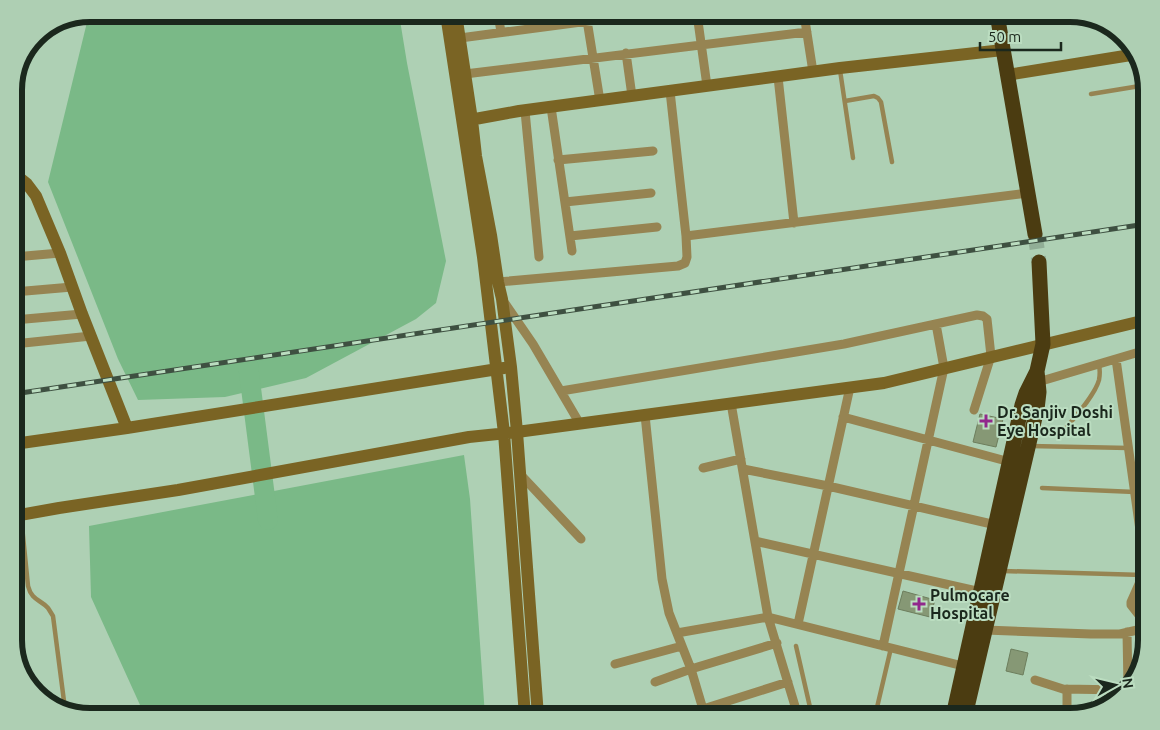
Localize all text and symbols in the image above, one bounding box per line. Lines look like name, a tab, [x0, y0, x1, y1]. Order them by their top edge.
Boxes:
scale bar	[980, 20, 1061, 52]
text: 50 m	[988, 28, 1021, 45]
place label: Dr. Sanjiv Doshi Eye Hospital	[997, 403, 1113, 439]
marker: Dr. Sanjiv Doshi Eye Hospital	[979, 414, 993, 428]
place label: Pulmocare Hospital	[930, 586, 1010, 622]
marker: Pulmocare Hospital	[912, 597, 926, 611]
north arrow	[1090, 660, 1140, 710]
text: N	[1119, 677, 1137, 689]

